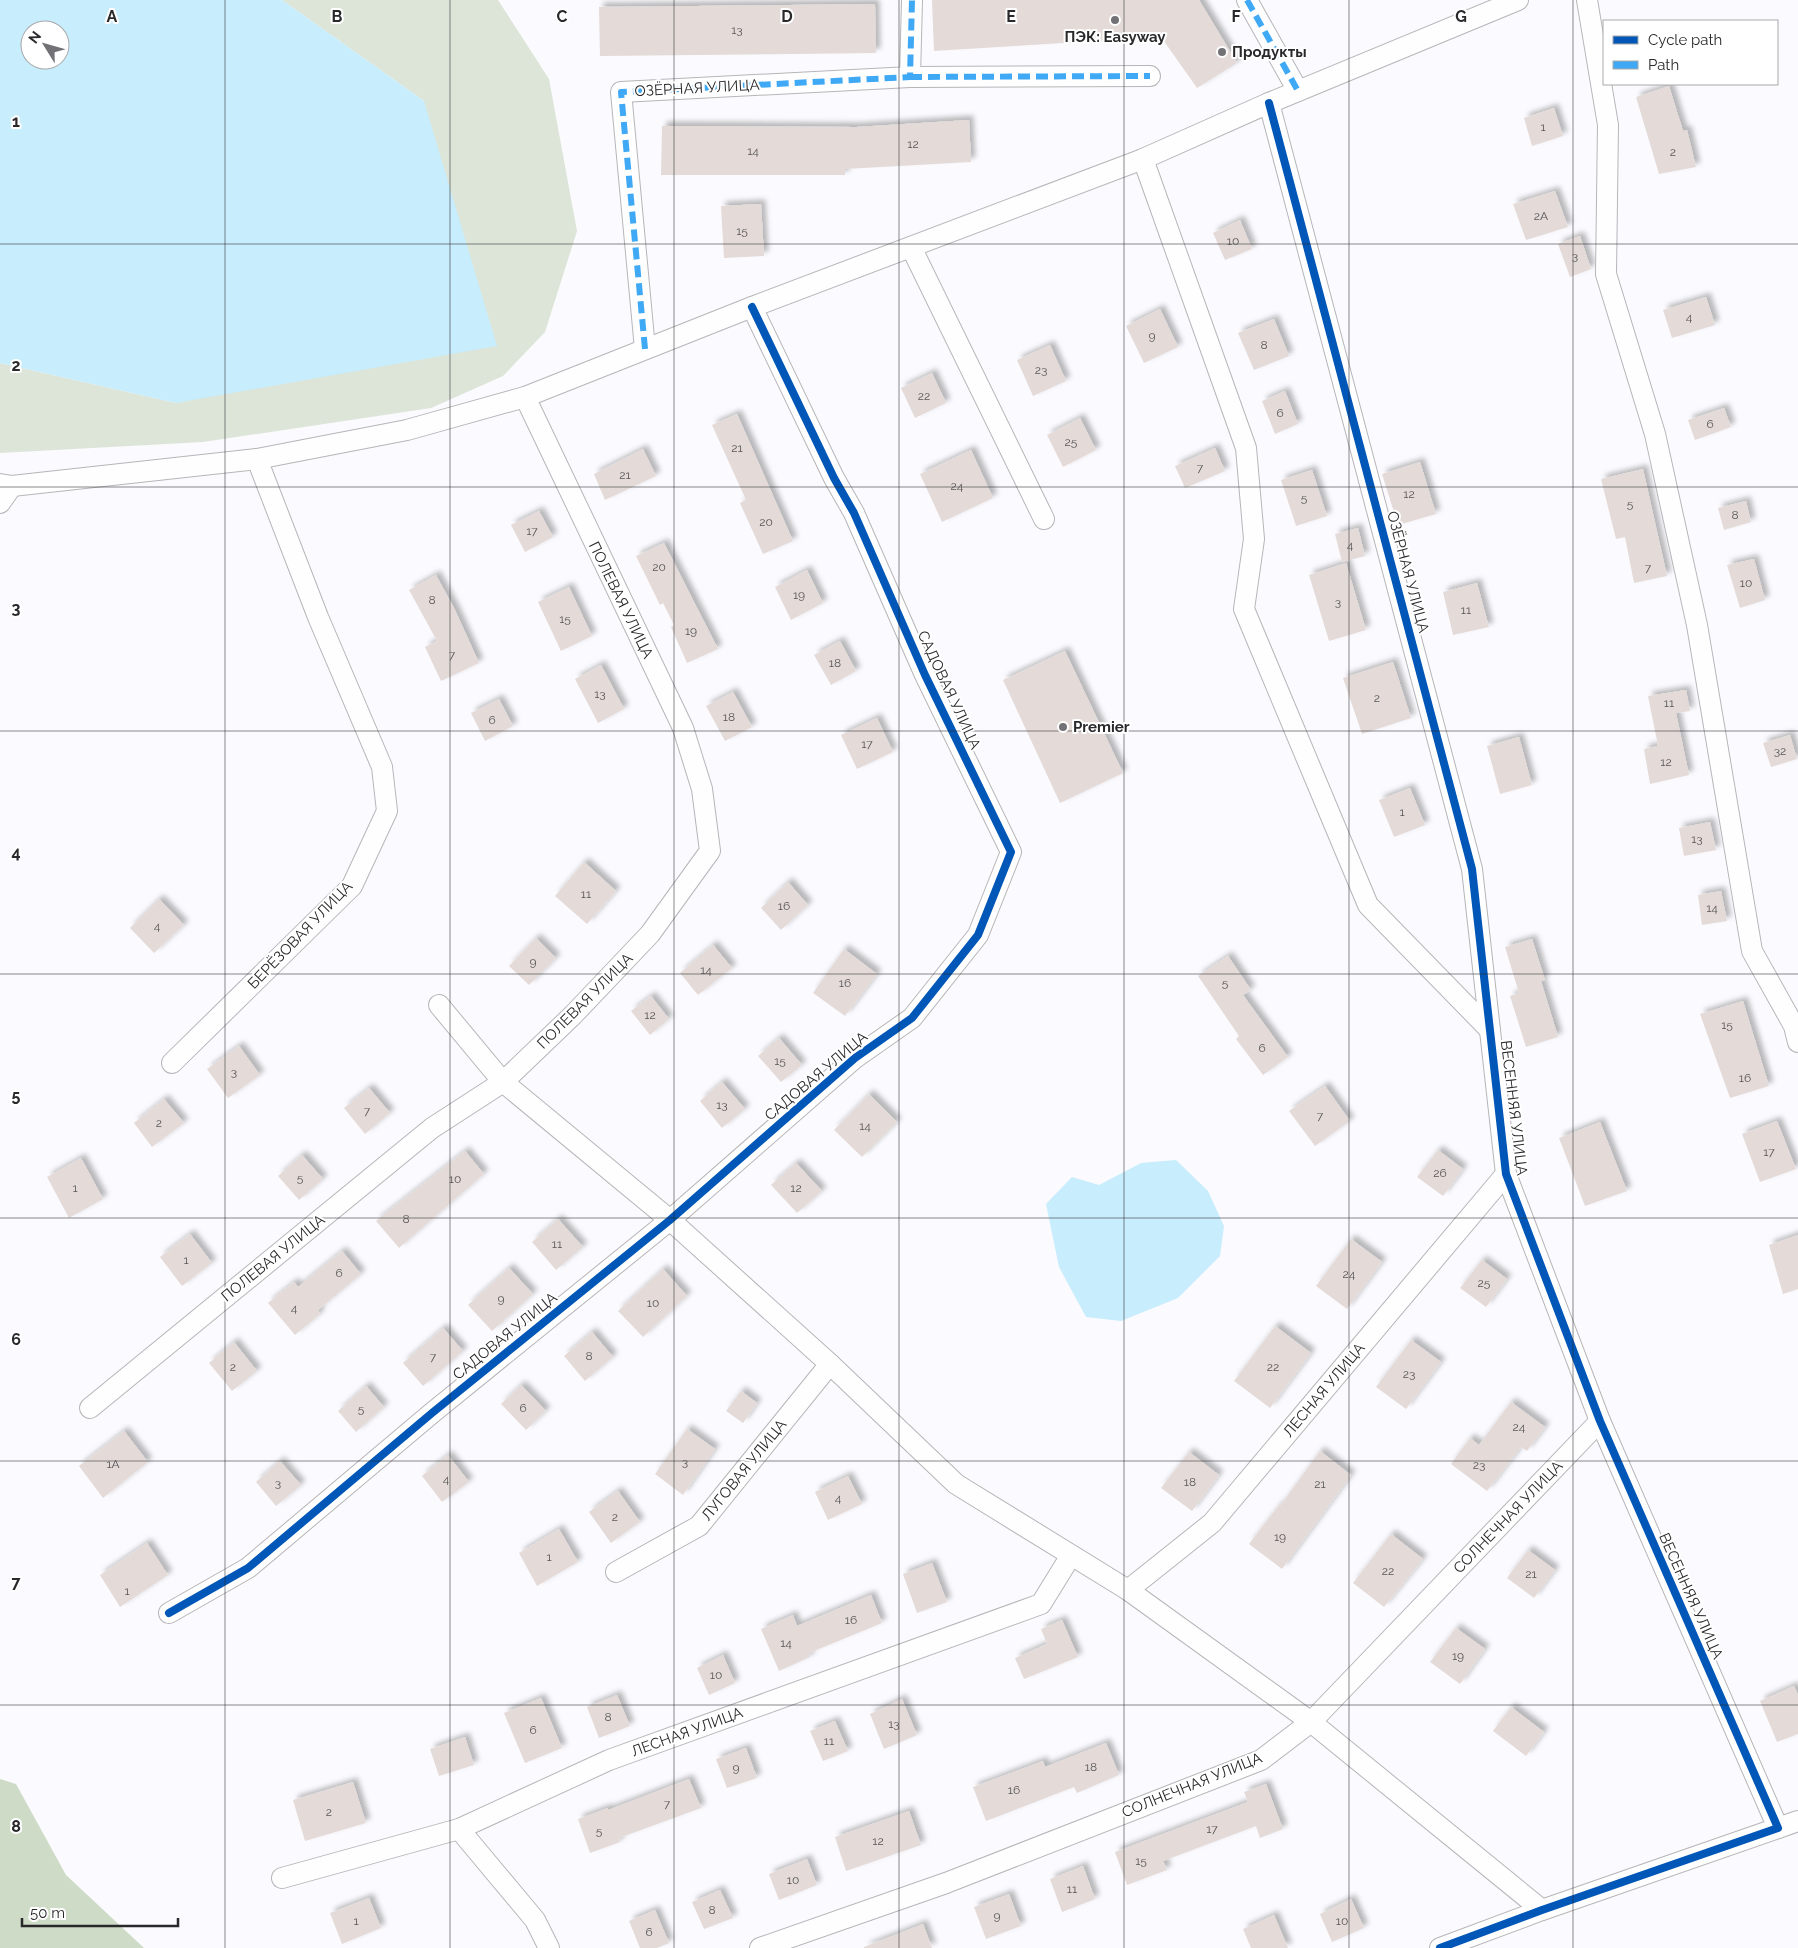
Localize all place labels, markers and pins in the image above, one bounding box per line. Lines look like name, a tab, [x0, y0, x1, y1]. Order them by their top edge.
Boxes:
marker: ПЭК: Easyway	[1109, 14, 1121, 26]
place label: ПЭК: Easyway	[1064, 28, 1166, 46]
place label: Продукты	[1232, 43, 1307, 61]
marker: Продукты	[1216, 46, 1228, 58]
place label: Premier	[1073, 718, 1130, 736]
marker: Premier	[1057, 721, 1069, 733]

